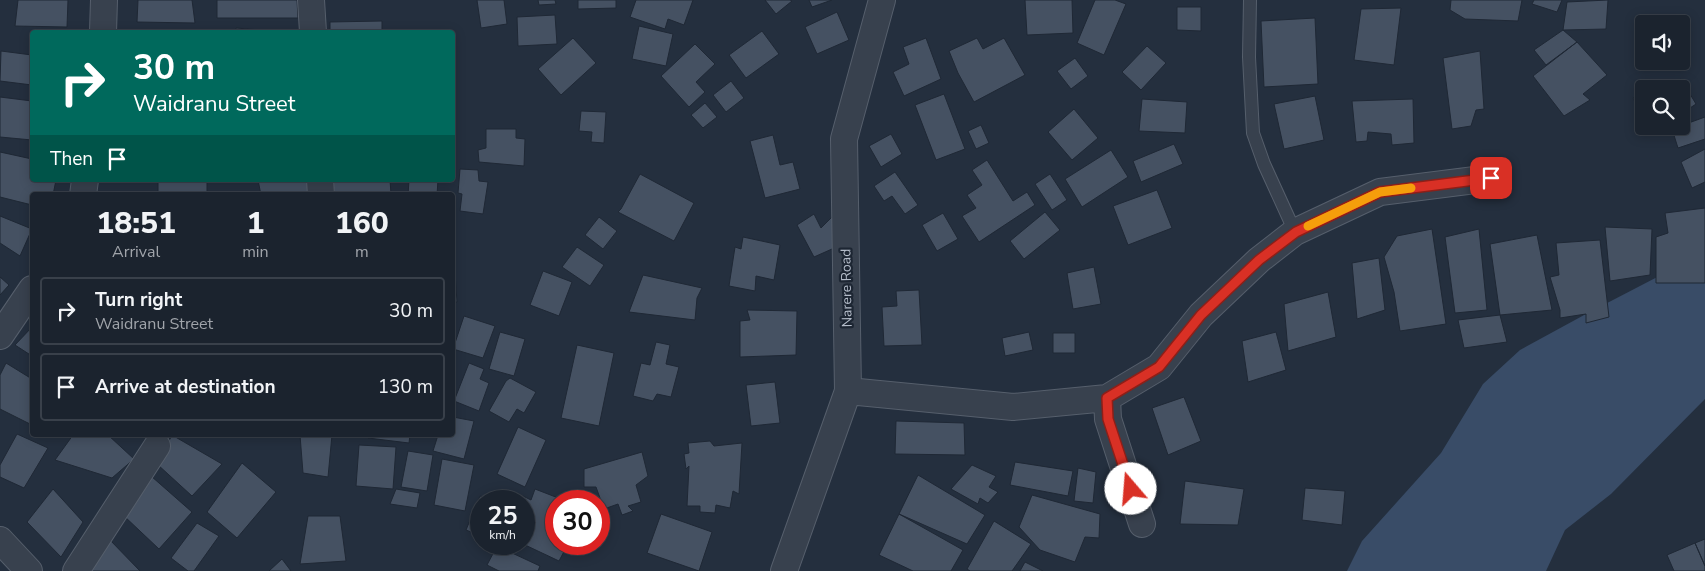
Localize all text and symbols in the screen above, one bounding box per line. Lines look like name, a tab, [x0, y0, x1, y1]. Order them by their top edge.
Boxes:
map controls	[1635, 15, 1690, 135]
button: sound	[1635, 15, 1690, 70]
text: 30 m	[133, 44, 215, 91]
icon: right	[50, 50, 115, 115]
button: search	[1635, 80, 1690, 135]
text: Waidranu Street	[133, 89, 296, 119]
icon: arrive	[103, 145, 131, 173]
text: Then	[50, 146, 93, 172]
pin	[1470, 157, 1512, 199]
icon: arrive	[1477, 164, 1505, 192]
text: 18:51	[96, 203, 176, 244]
text: 1	[246, 203, 264, 244]
text: 160	[335, 203, 389, 244]
text: Arrival	[112, 241, 160, 263]
text: min	[242, 241, 269, 263]
text: m	[355, 241, 369, 263]
street label: Narere Road	[836, 248, 857, 328]
text: Turn right	[95, 287, 182, 313]
icon: right	[52, 297, 80, 325]
text: 30 m	[389, 298, 433, 324]
text: Waidranu Street	[95, 313, 213, 335]
icon: arrive	[52, 373, 80, 401]
text: Arrive at destination	[95, 374, 276, 400]
text: 130 m	[378, 374, 433, 400]
position arrow	[1104, 462, 1156, 514]
speed limit sign: 30	[545, 490, 610, 555]
text: 25	[487, 499, 518, 533]
text: km/h	[489, 527, 516, 543]

